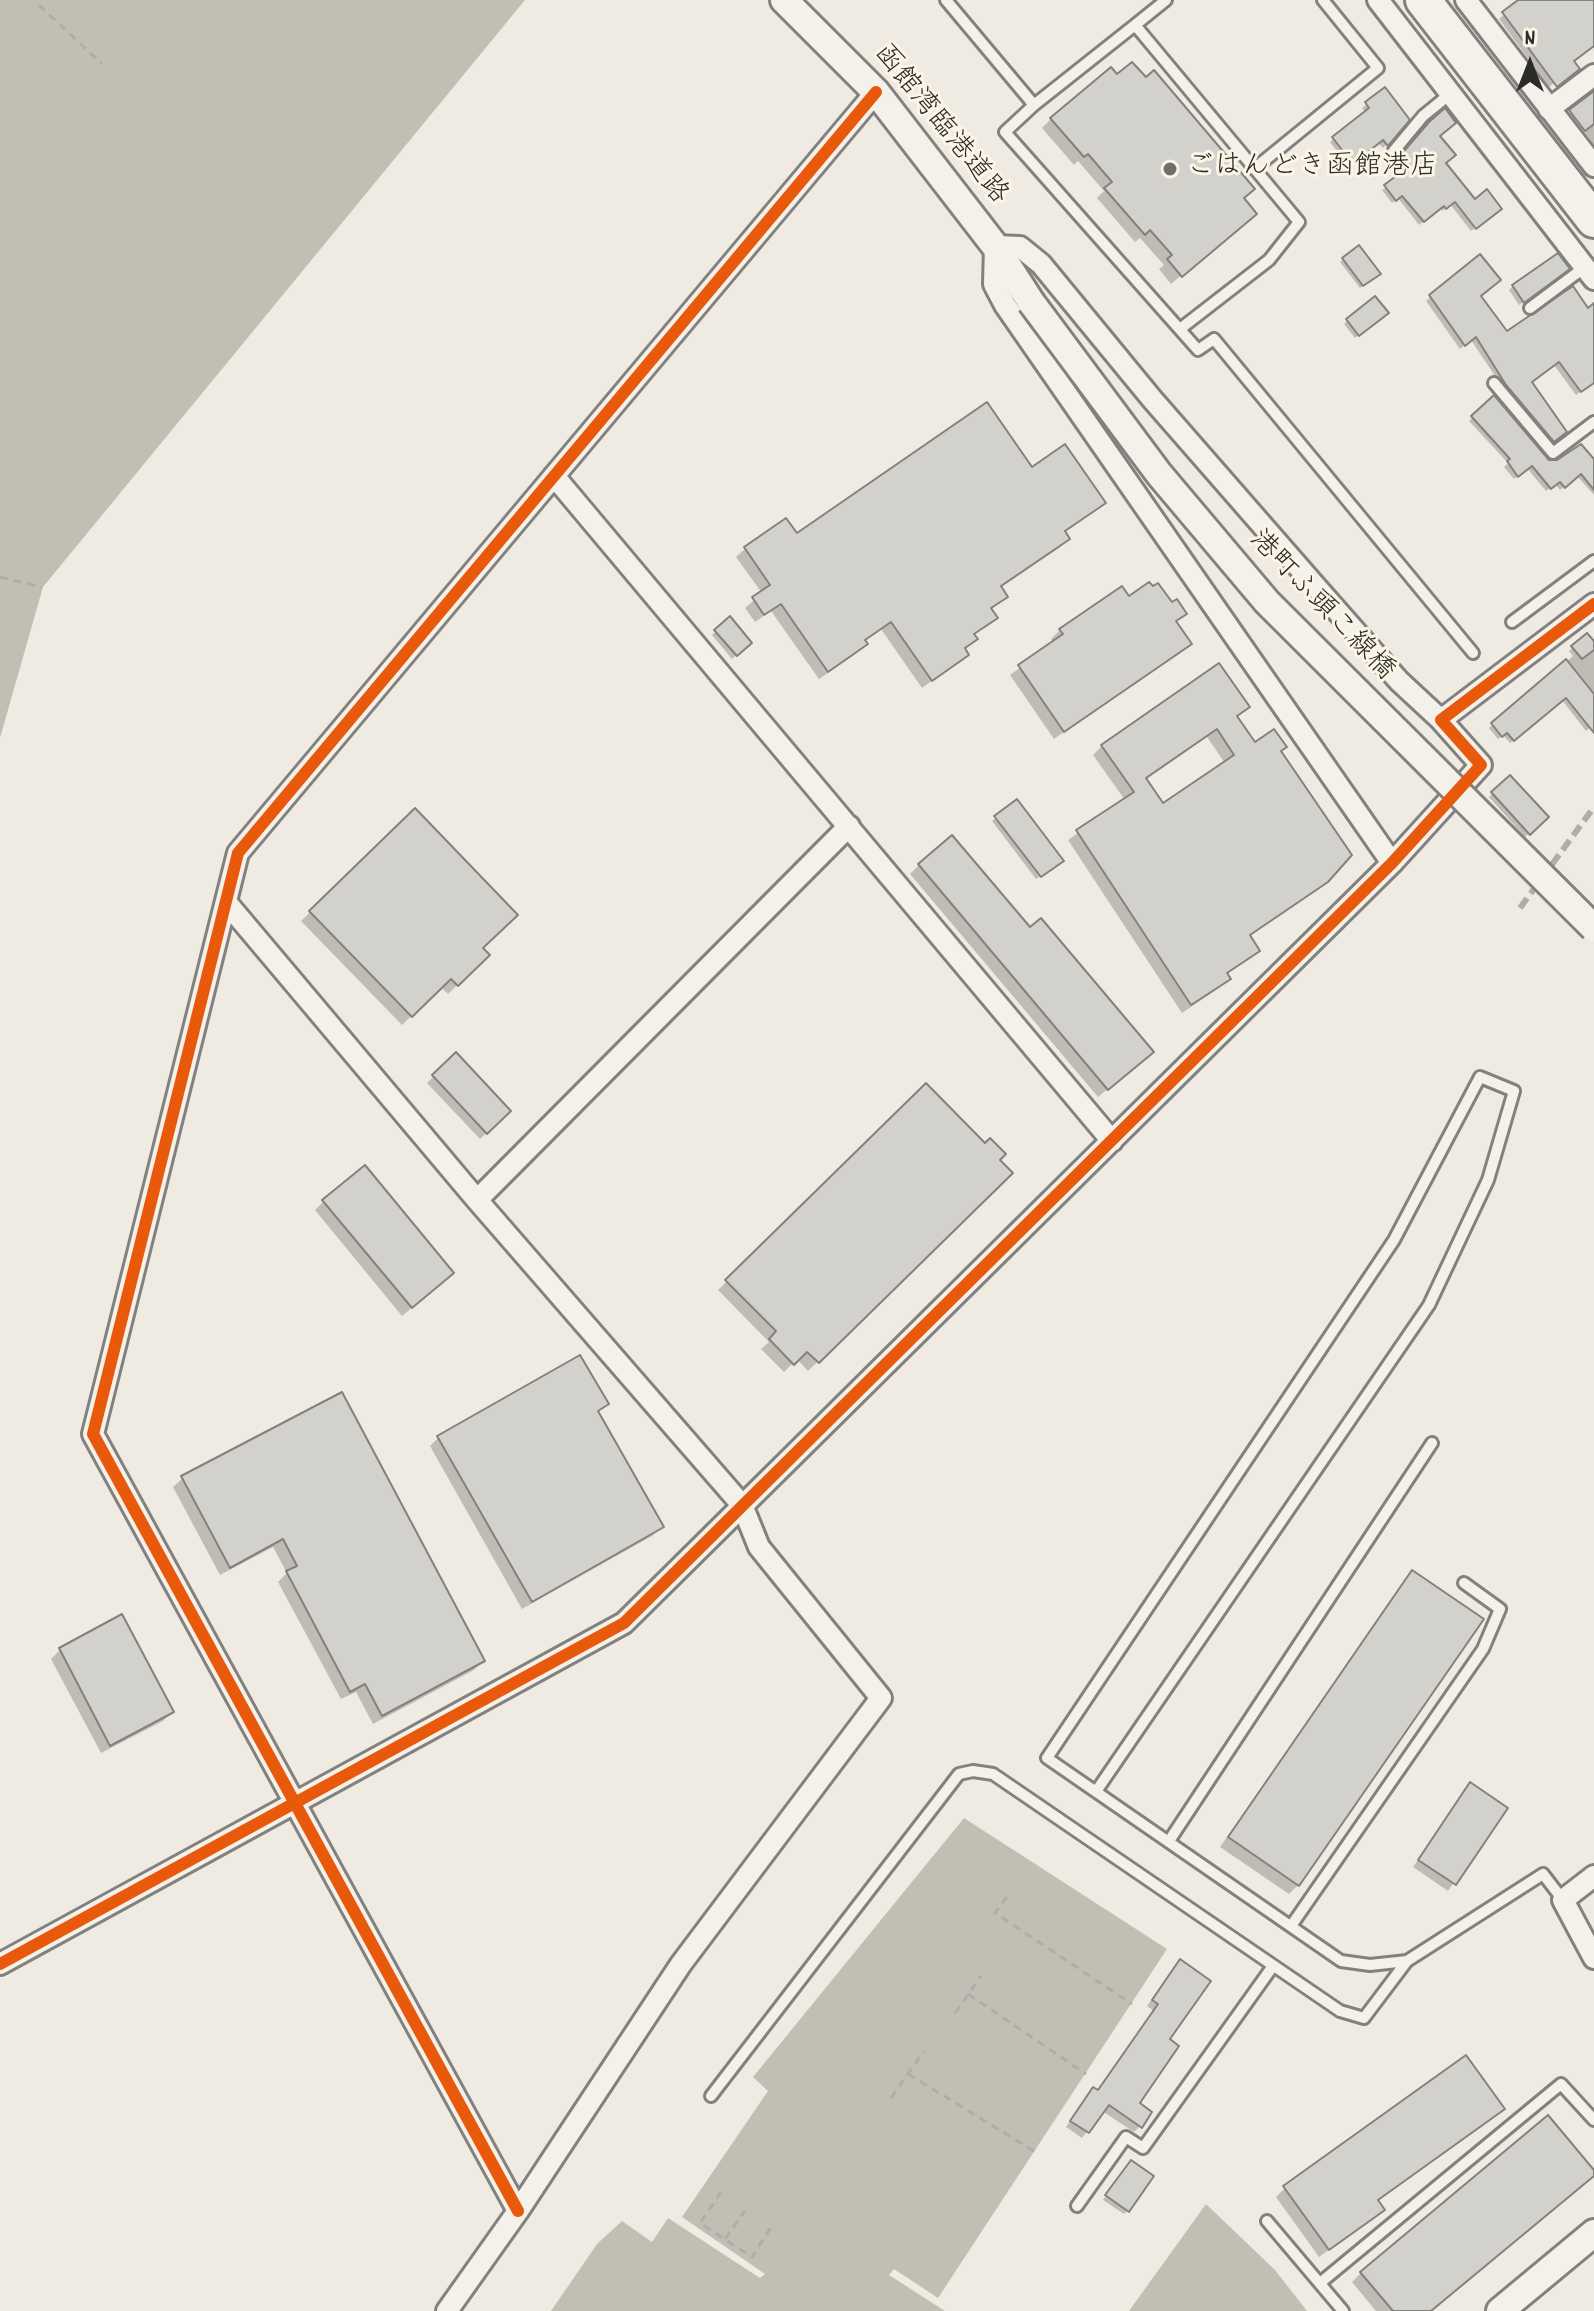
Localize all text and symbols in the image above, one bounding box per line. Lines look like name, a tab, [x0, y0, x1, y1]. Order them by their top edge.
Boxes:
north arrow	[1490, 24, 1570, 104]
text: N	[1525, 24, 1535, 55]
street label: 函館湾臨港道路	[864, 39, 1014, 213]
place label: ごはんどき函館港店	[1186, 152, 1438, 186]
marker: ごはんどき函館港店	[1161, 160, 1179, 178]
street label: 港町ふ頭こ線橋	[1240, 525, 1400, 689]

